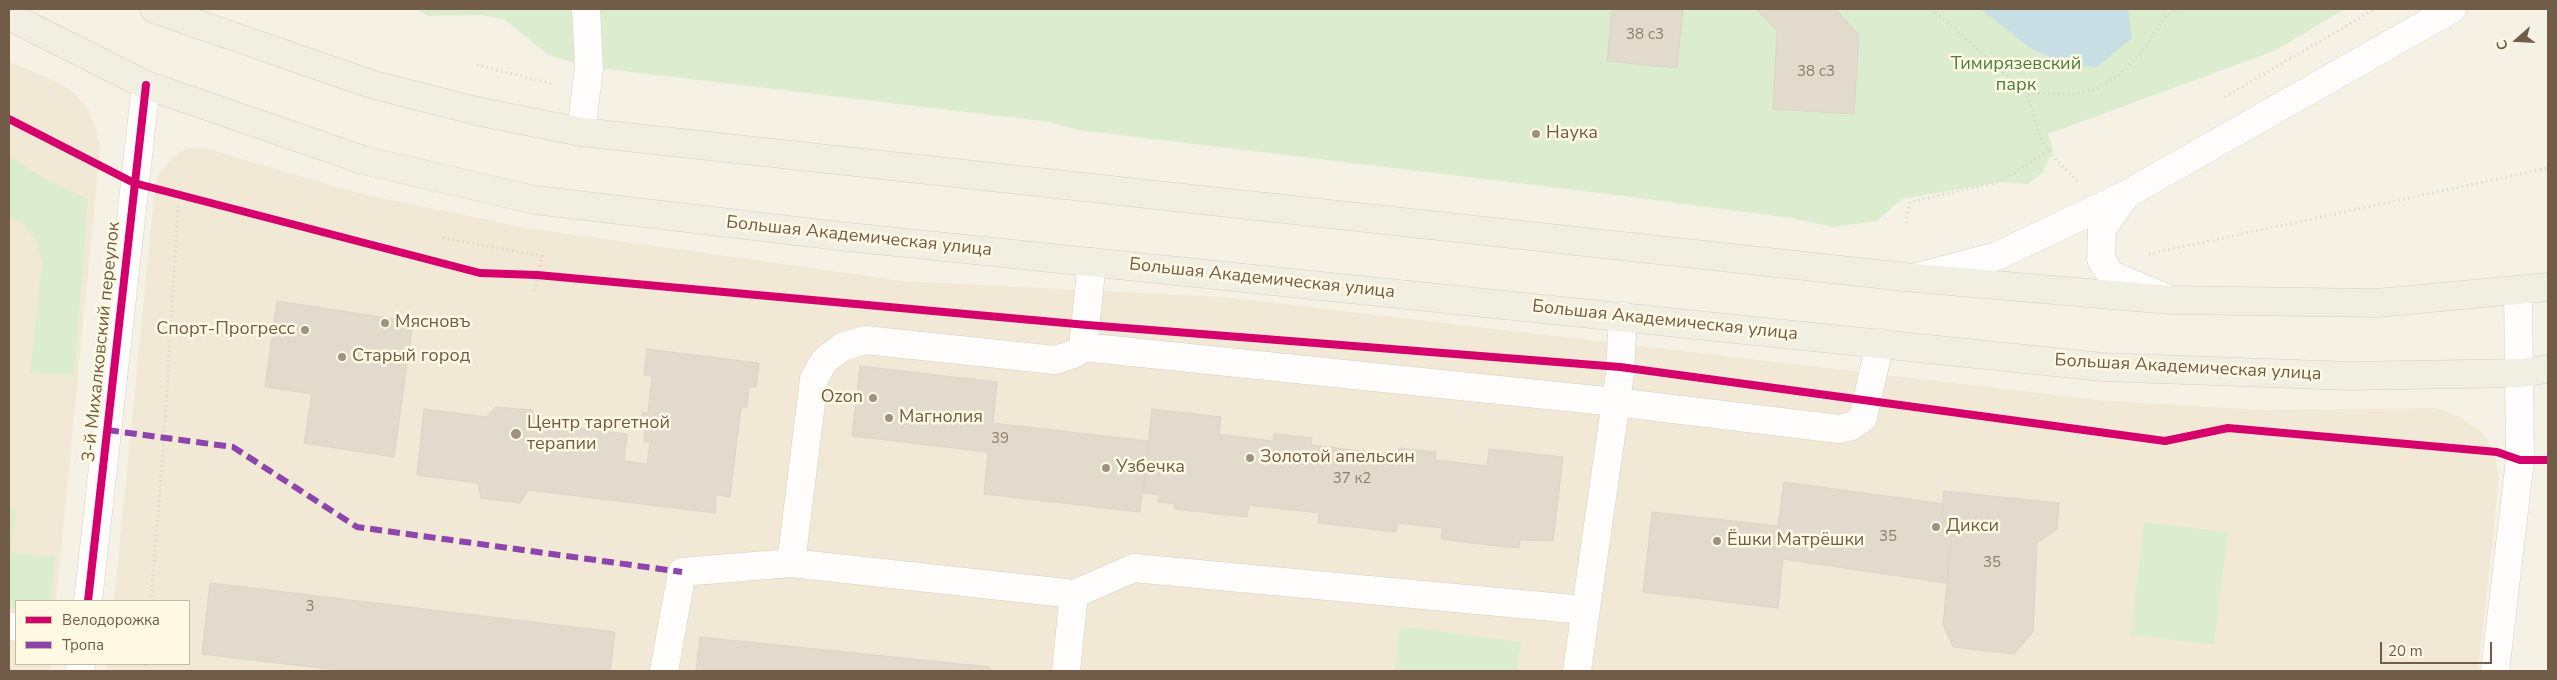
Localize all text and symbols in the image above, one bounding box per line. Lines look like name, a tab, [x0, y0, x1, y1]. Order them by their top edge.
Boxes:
north arrow	[2492, 15, 2542, 65]
house number: 38 c3	[1626, 26, 1664, 44]
text: С	[2492, 37, 2513, 53]
park label: Тимирязевский парк	[1951, 54, 2081, 96]
house number: 38 c3	[1797, 63, 1835, 81]
place label: Наука	[1546, 123, 1598, 145]
marker: Наука	[1530, 128, 1542, 140]
street label: Большая Академическая улица	[725, 212, 993, 262]
street label: 3-й Михалковский переулок	[79, 221, 125, 463]
street label: Большая Академическая улица	[1128, 254, 1396, 304]
street label: Большая Академическая улица	[1531, 296, 1799, 346]
place label: Мясновъ	[395, 312, 470, 334]
marker: Мясновъ	[379, 317, 391, 329]
place label: Спорт-Прогресс	[156, 319, 295, 341]
marker: Спорт-Прогресс	[299, 324, 311, 336]
place label: Старый город	[352, 346, 470, 368]
street label: Большая Академическая улица	[2054, 350, 2322, 386]
marker: Старый город	[336, 351, 348, 363]
place label: Ozon	[821, 387, 863, 409]
marker: Ozon	[867, 392, 879, 404]
place label: Магнолия	[899, 407, 983, 429]
marker: Магнолия	[883, 412, 895, 424]
place label: Центр таргетной терапии	[527, 413, 670, 456]
marker: Центр таргетной терапии	[509, 427, 523, 441]
house number: 39	[991, 430, 1009, 448]
place label: Золотой апельсин	[1260, 447, 1415, 469]
marker: Золотой апельсин	[1244, 452, 1256, 464]
place label: Узбечка	[1116, 457, 1185, 479]
marker: Узбечка	[1100, 462, 1112, 474]
house number: 37 к2	[1333, 470, 1371, 488]
place label: Дикси	[1946, 516, 1999, 538]
marker: Дикси	[1930, 521, 1942, 533]
house number: 35	[1879, 528, 1897, 546]
place label: Ёшки Матрёшки	[1727, 530, 1864, 552]
marker: Ёшки Матрёшки	[1711, 535, 1723, 547]
house number: 35	[1983, 554, 2001, 572]
house number: 3	[306, 598, 314, 616]
legend	[15, 600, 190, 665]
text: Велодорожка	[62, 610, 160, 630]
scale bar	[2382, 632, 2494, 664]
text: Тропа	[62, 635, 104, 655]
text: 20 m	[2388, 641, 2423, 661]

